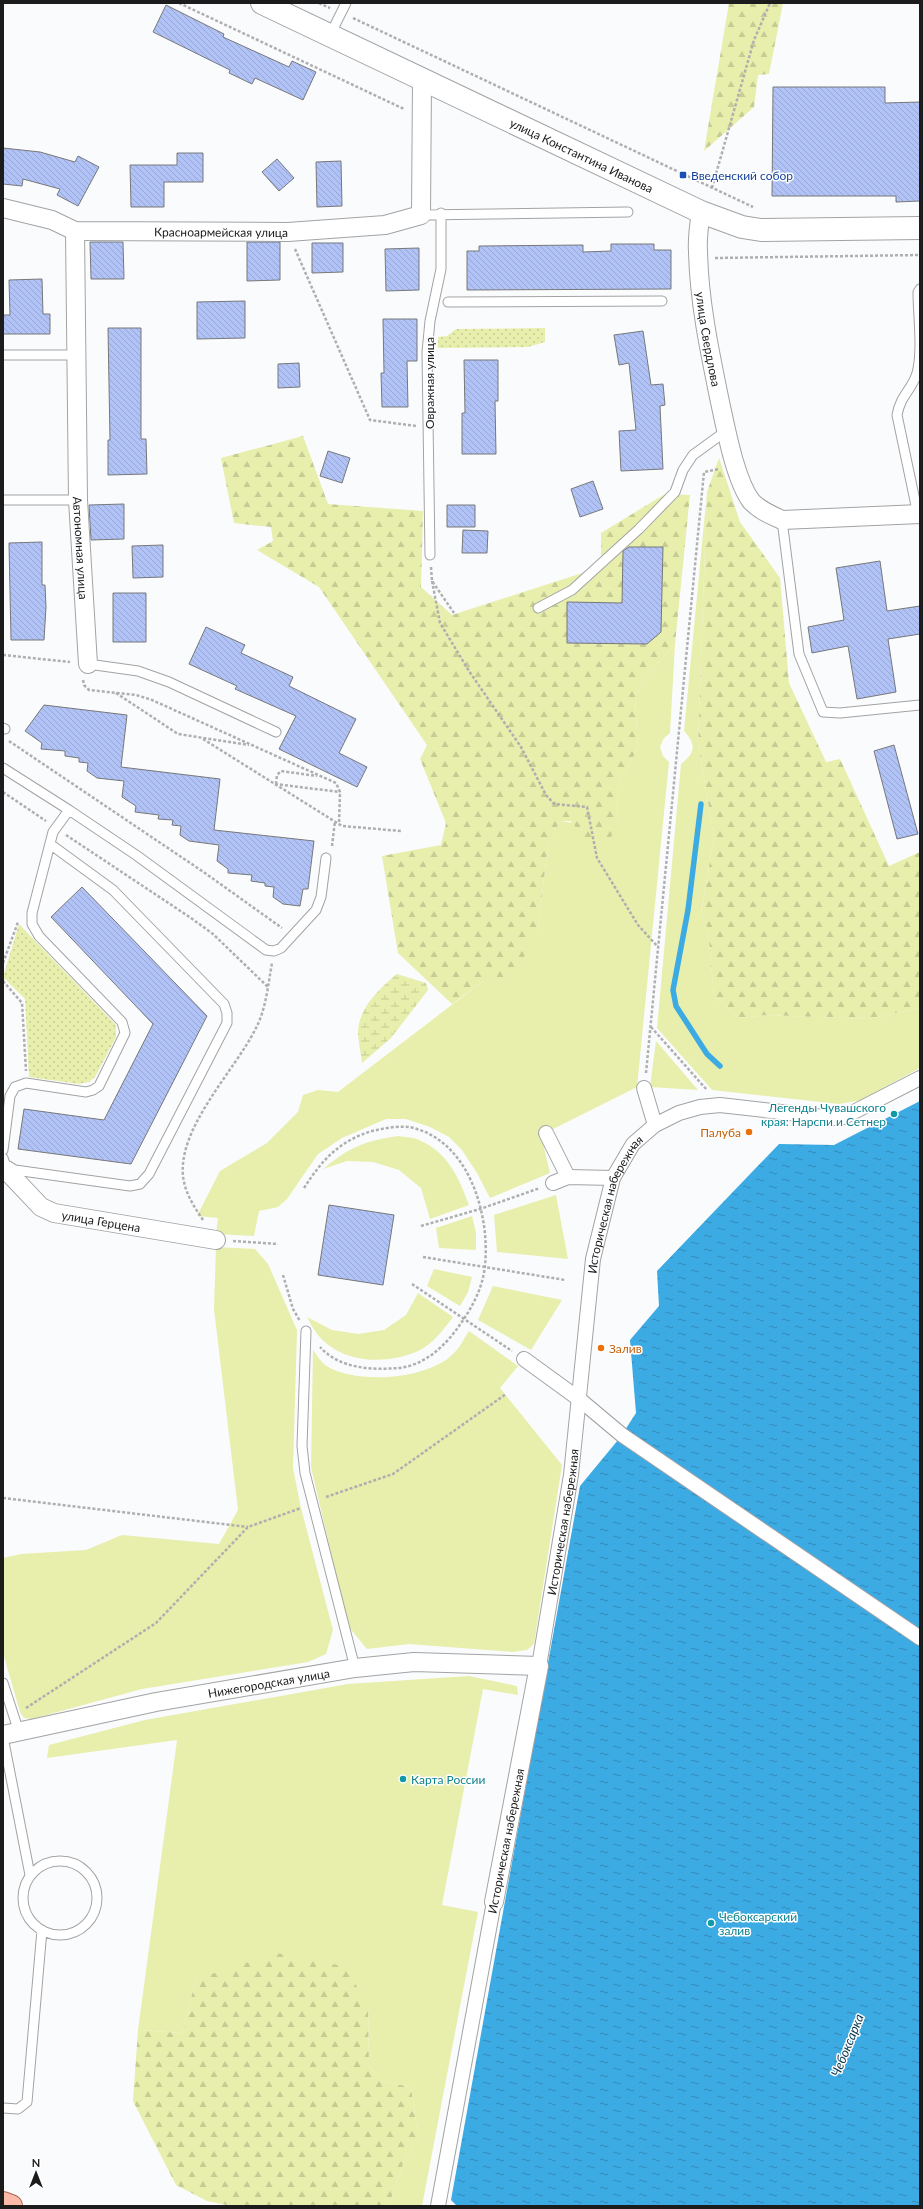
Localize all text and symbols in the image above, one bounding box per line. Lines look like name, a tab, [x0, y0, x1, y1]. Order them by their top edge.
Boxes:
street label: улица Константина Иванова	[508, 115, 656, 196]
place label: Введенский собор	[691, 168, 793, 183]
marker: Введенский собор	[678, 170, 688, 180]
street label: Красноармейская улица	[154, 224, 288, 240]
street label: улица Свердлова	[693, 291, 724, 388]
street label: Овражная улица	[422, 337, 437, 429]
street label: Автономная улица	[70, 496, 92, 600]
place label: Легенды Чувашского края: Нарспи и Сетнер	[761, 1100, 886, 1129]
marker: Легенды Чувашского края: Нарспи и Сетнер	[889, 1109, 899, 1119]
place label: Палуба	[700, 1125, 741, 1140]
marker: Палуба	[744, 1127, 754, 1137]
street label: Историческая набережная	[584, 1132, 646, 1274]
street label: улица Герцена	[61, 1207, 142, 1235]
place label: Залив	[609, 1341, 642, 1356]
marker: Залив	[596, 1343, 606, 1353]
street label: Историческая набережная	[544, 1448, 581, 1596]
street label: Нижегородская улица	[207, 1665, 331, 1701]
street label: Историческая набережная	[485, 1767, 527, 1915]
place label: Карта России	[411, 1772, 485, 1787]
marker: Карта России	[398, 1774, 408, 1784]
place label: Чебоксарский залив	[719, 1909, 797, 1938]
marker: Чебоксарский залив	[706, 1918, 716, 1928]
water label: Чебоксарка	[827, 2011, 867, 2079]
north arrow	[16, 2153, 56, 2193]
text: N	[32, 2156, 40, 2169]

